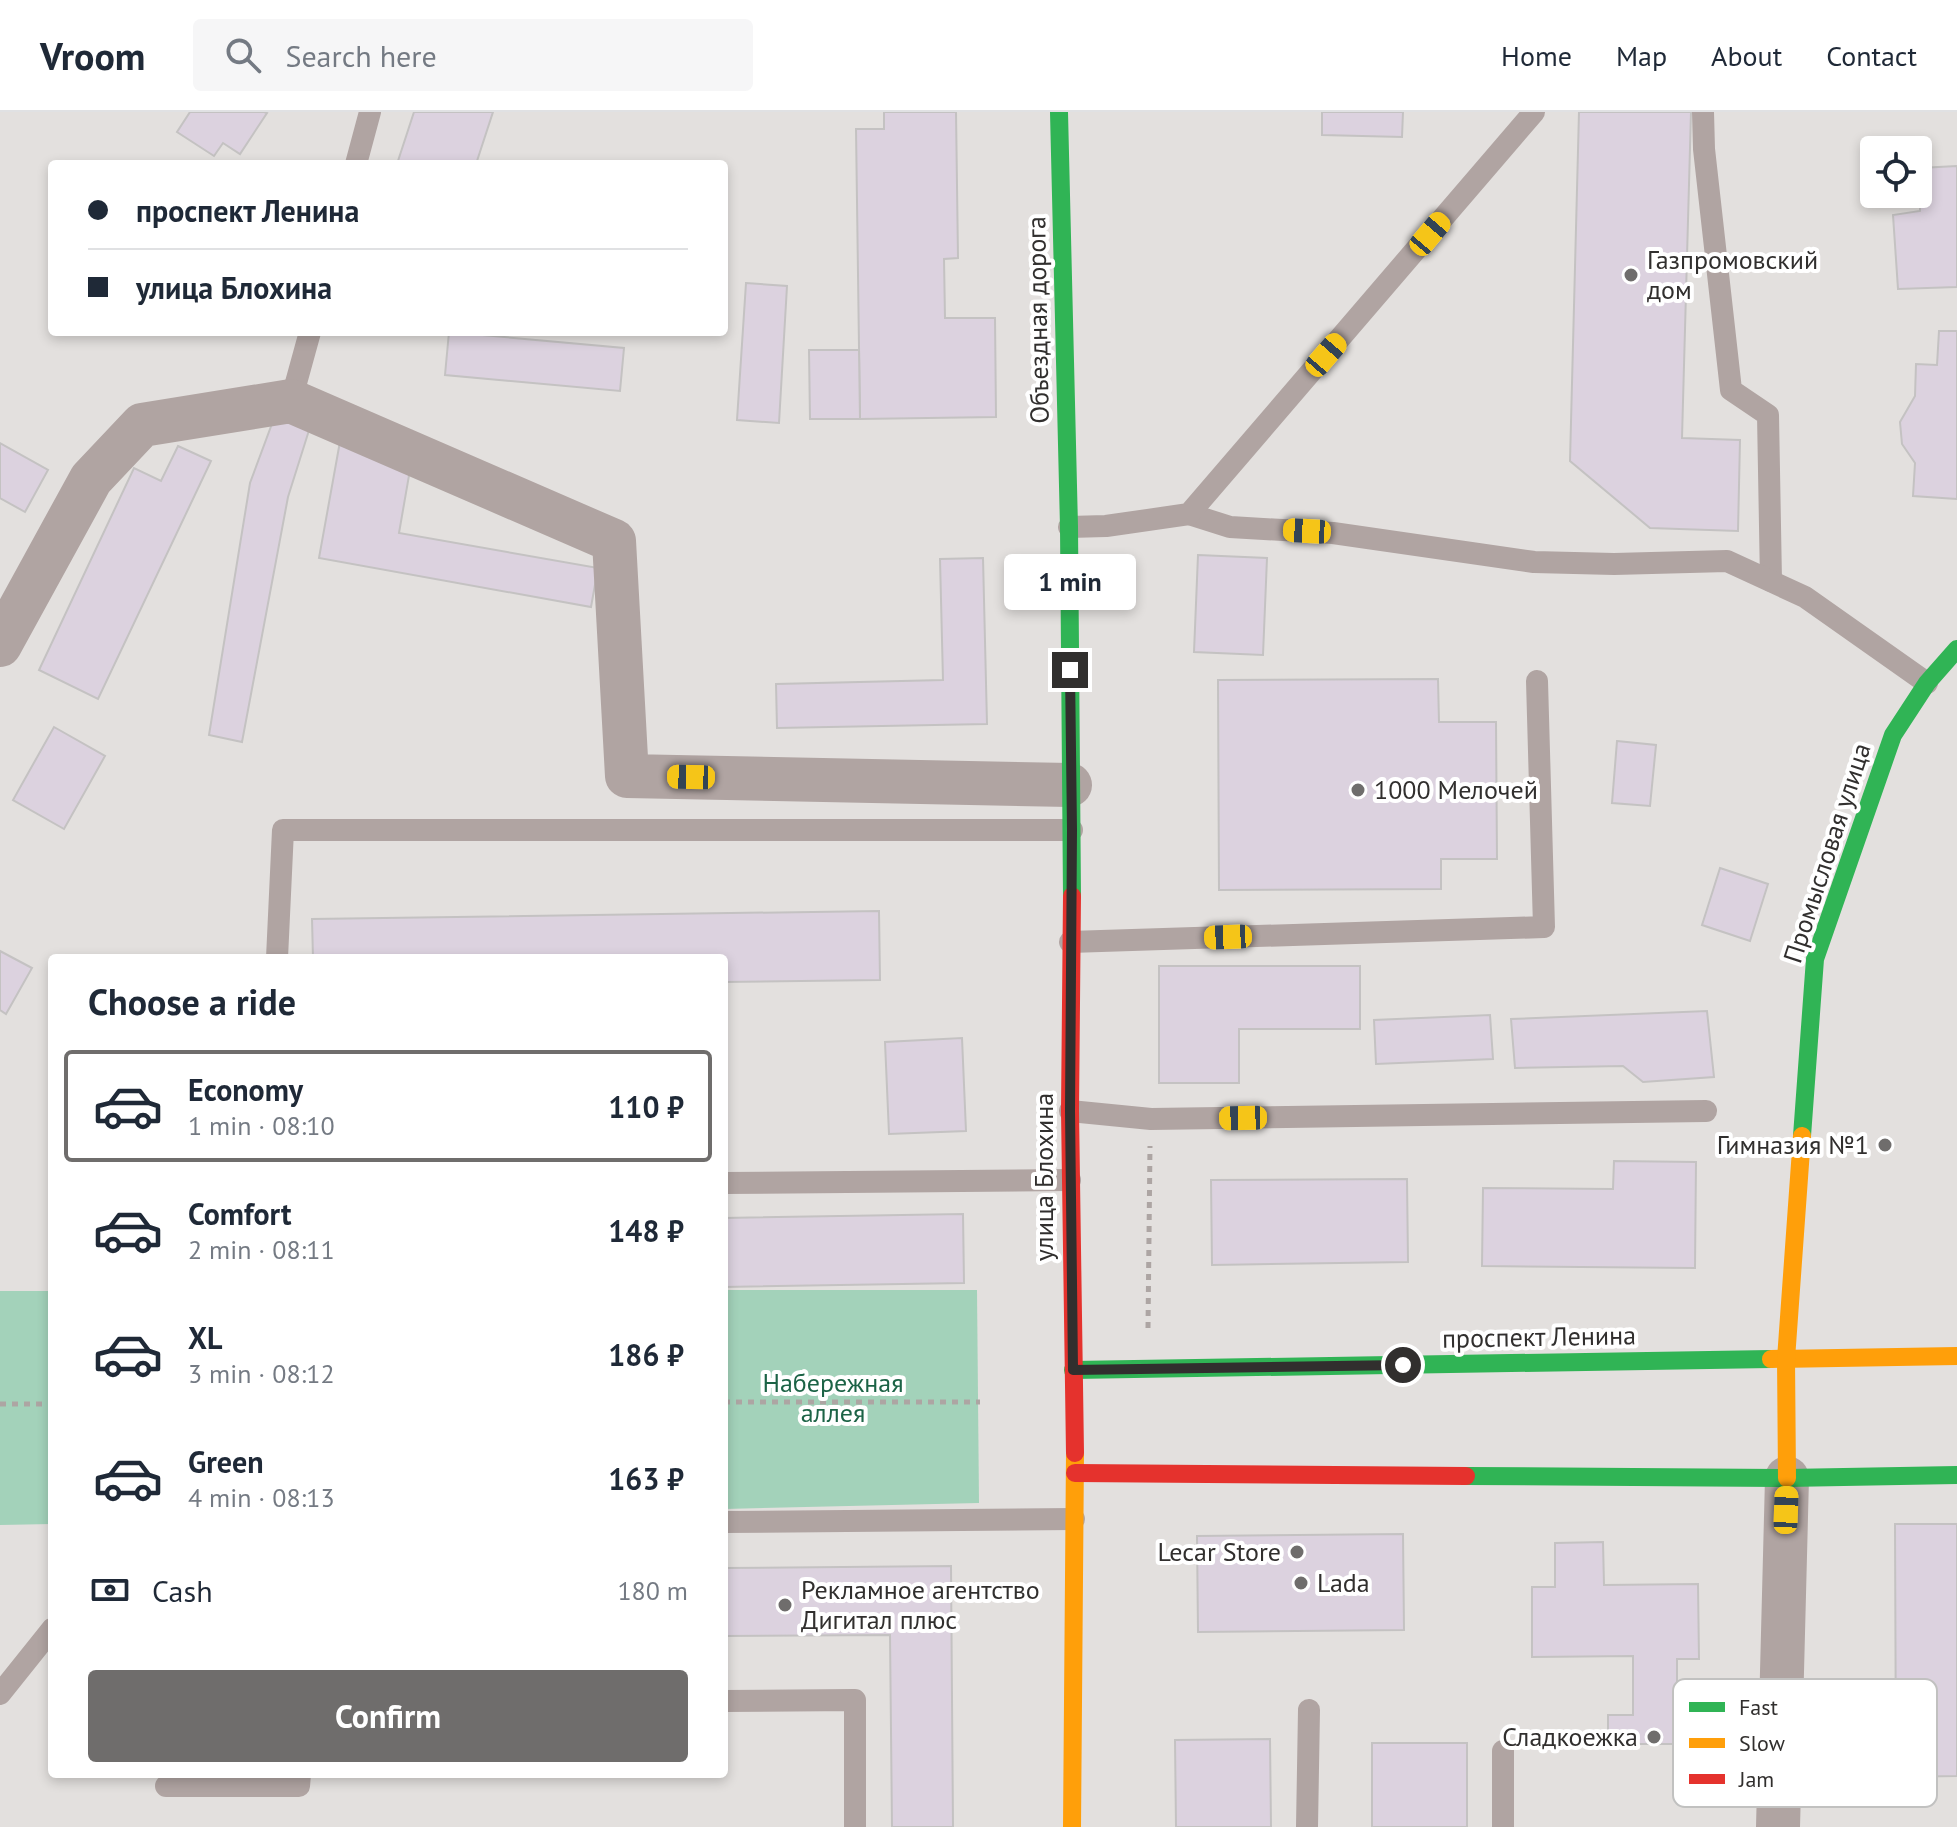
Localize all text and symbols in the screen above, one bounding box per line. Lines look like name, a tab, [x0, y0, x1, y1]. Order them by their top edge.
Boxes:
search box	[193, 19, 753, 91]
text: Vroom	[40, 31, 145, 80]
icon: search	[221, 33, 265, 77]
text: Search here	[285, 36, 437, 75]
text: Home	[1501, 37, 1572, 74]
text: Map	[1616, 37, 1667, 74]
text: About	[1711, 37, 1782, 74]
text: Contact	[1826, 37, 1917, 74]
map controls	[1860, 136, 1932, 208]
button: locate	[1860, 136, 1932, 208]
text: проспект Ленина	[136, 191, 359, 230]
car	[1405, 208, 1455, 260]
street label: Объездная дорога	[1019, 216, 1056, 424]
place label: Газпромовский дом	[1647, 243, 1818, 306]
marker: Газпромовский дом	[1622, 266, 1640, 284]
text: улица Блохина	[136, 268, 332, 307]
car	[1301, 329, 1351, 381]
car	[1282, 518, 1332, 544]
callout: 1 min	[1004, 554, 1136, 610]
text: 1 min	[1038, 565, 1102, 598]
route end	[1052, 652, 1088, 688]
street label: Промысловая улица	[1775, 739, 1878, 967]
car	[667, 765, 715, 789]
place label: 1000 Мелочей	[1374, 773, 1538, 806]
marker: 1000 Мелочей	[1349, 781, 1367, 799]
car	[1204, 924, 1252, 950]
text: Choose a ride	[88, 978, 296, 1025]
icon: car	[92, 1070, 164, 1142]
text: Economy	[188, 1070, 303, 1109]
text: 110 ₽	[608, 1087, 684, 1126]
street label: улица Блохина	[1027, 1093, 1060, 1261]
car	[1219, 1106, 1267, 1130]
text: 1 min · 08:10	[188, 1109, 335, 1142]
place label: Гимназия №1	[1717, 1128, 1869, 1161]
marker: Гимназия №1	[1876, 1136, 1894, 1154]
icon: car	[92, 1194, 164, 1266]
text: Comfort	[188, 1194, 291, 1233]
text: 148 ₽	[608, 1211, 684, 1250]
text: 2 min · 08:11	[188, 1233, 335, 1266]
icon: car	[92, 1318, 164, 1390]
text: XL	[188, 1318, 222, 1357]
street label: проспект Ленина	[1442, 1318, 1636, 1355]
text: 186 ₽	[608, 1335, 684, 1374]
route start	[1385, 1347, 1421, 1383]
text: 3 min · 08:12	[188, 1357, 335, 1390]
park label: Набережная аллея	[762, 1366, 904, 1429]
icon: car	[92, 1442, 164, 1514]
text: Green	[188, 1442, 263, 1481]
text: 163 ₽	[608, 1459, 684, 1498]
text: 4 min · 08:13	[188, 1481, 335, 1514]
car	[1773, 1486, 1799, 1534]
place label: Lecar Store	[1157, 1535, 1281, 1568]
marker: Lecar Store	[1288, 1543, 1306, 1561]
place label: Lada	[1317, 1566, 1370, 1599]
icon: cash	[88, 1568, 132, 1612]
text: Cash	[152, 1571, 213, 1610]
place label: Рекламное агентство Дигитал плюс	[801, 1573, 1040, 1636]
text: 180 m	[617, 1574, 688, 1607]
marker: Lada	[1292, 1574, 1310, 1592]
marker: Рекламное агентство Дигитал плюс	[776, 1596, 794, 1614]
button: Confirm	[88, 1670, 688, 1762]
legend	[1673, 1679, 1937, 1807]
text: Fast	[1739, 1693, 1779, 1721]
place label: Сладкоежка	[1502, 1720, 1638, 1753]
marker: Сладкоежка	[1645, 1728, 1663, 1746]
text: Slow	[1739, 1729, 1785, 1757]
text: Jam	[1738, 1765, 1774, 1793]

